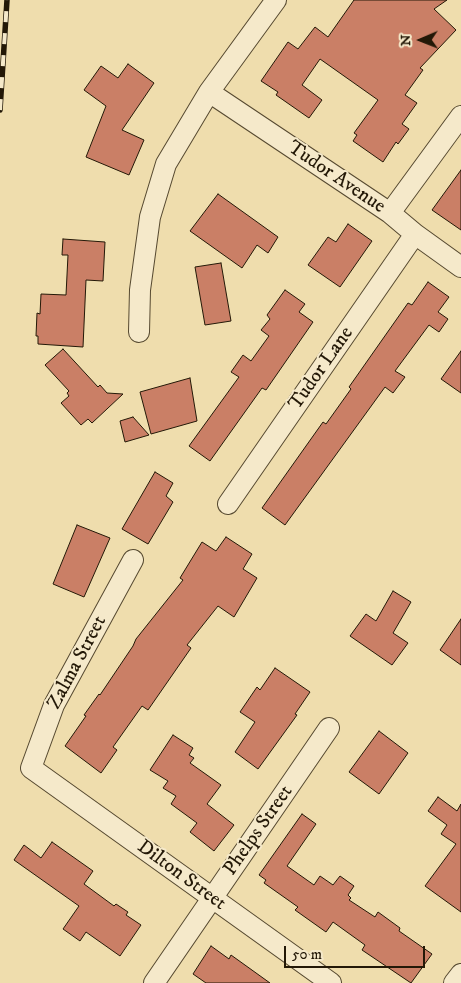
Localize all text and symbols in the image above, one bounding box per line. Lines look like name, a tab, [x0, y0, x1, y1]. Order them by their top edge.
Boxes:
north arrow	[396, 15, 446, 65]
text: N	[397, 34, 415, 46]
street label: Tudor Avenue	[283, 137, 389, 219]
street label: Tudor Lane	[285, 323, 359, 415]
street label: Zalma Street	[43, 612, 113, 714]
street label: Phelps Street	[219, 781, 299, 881]
street label: Dilton Street	[132, 836, 230, 916]
scale bar	[286, 936, 427, 968]
text: 50 m	[292, 945, 322, 964]

